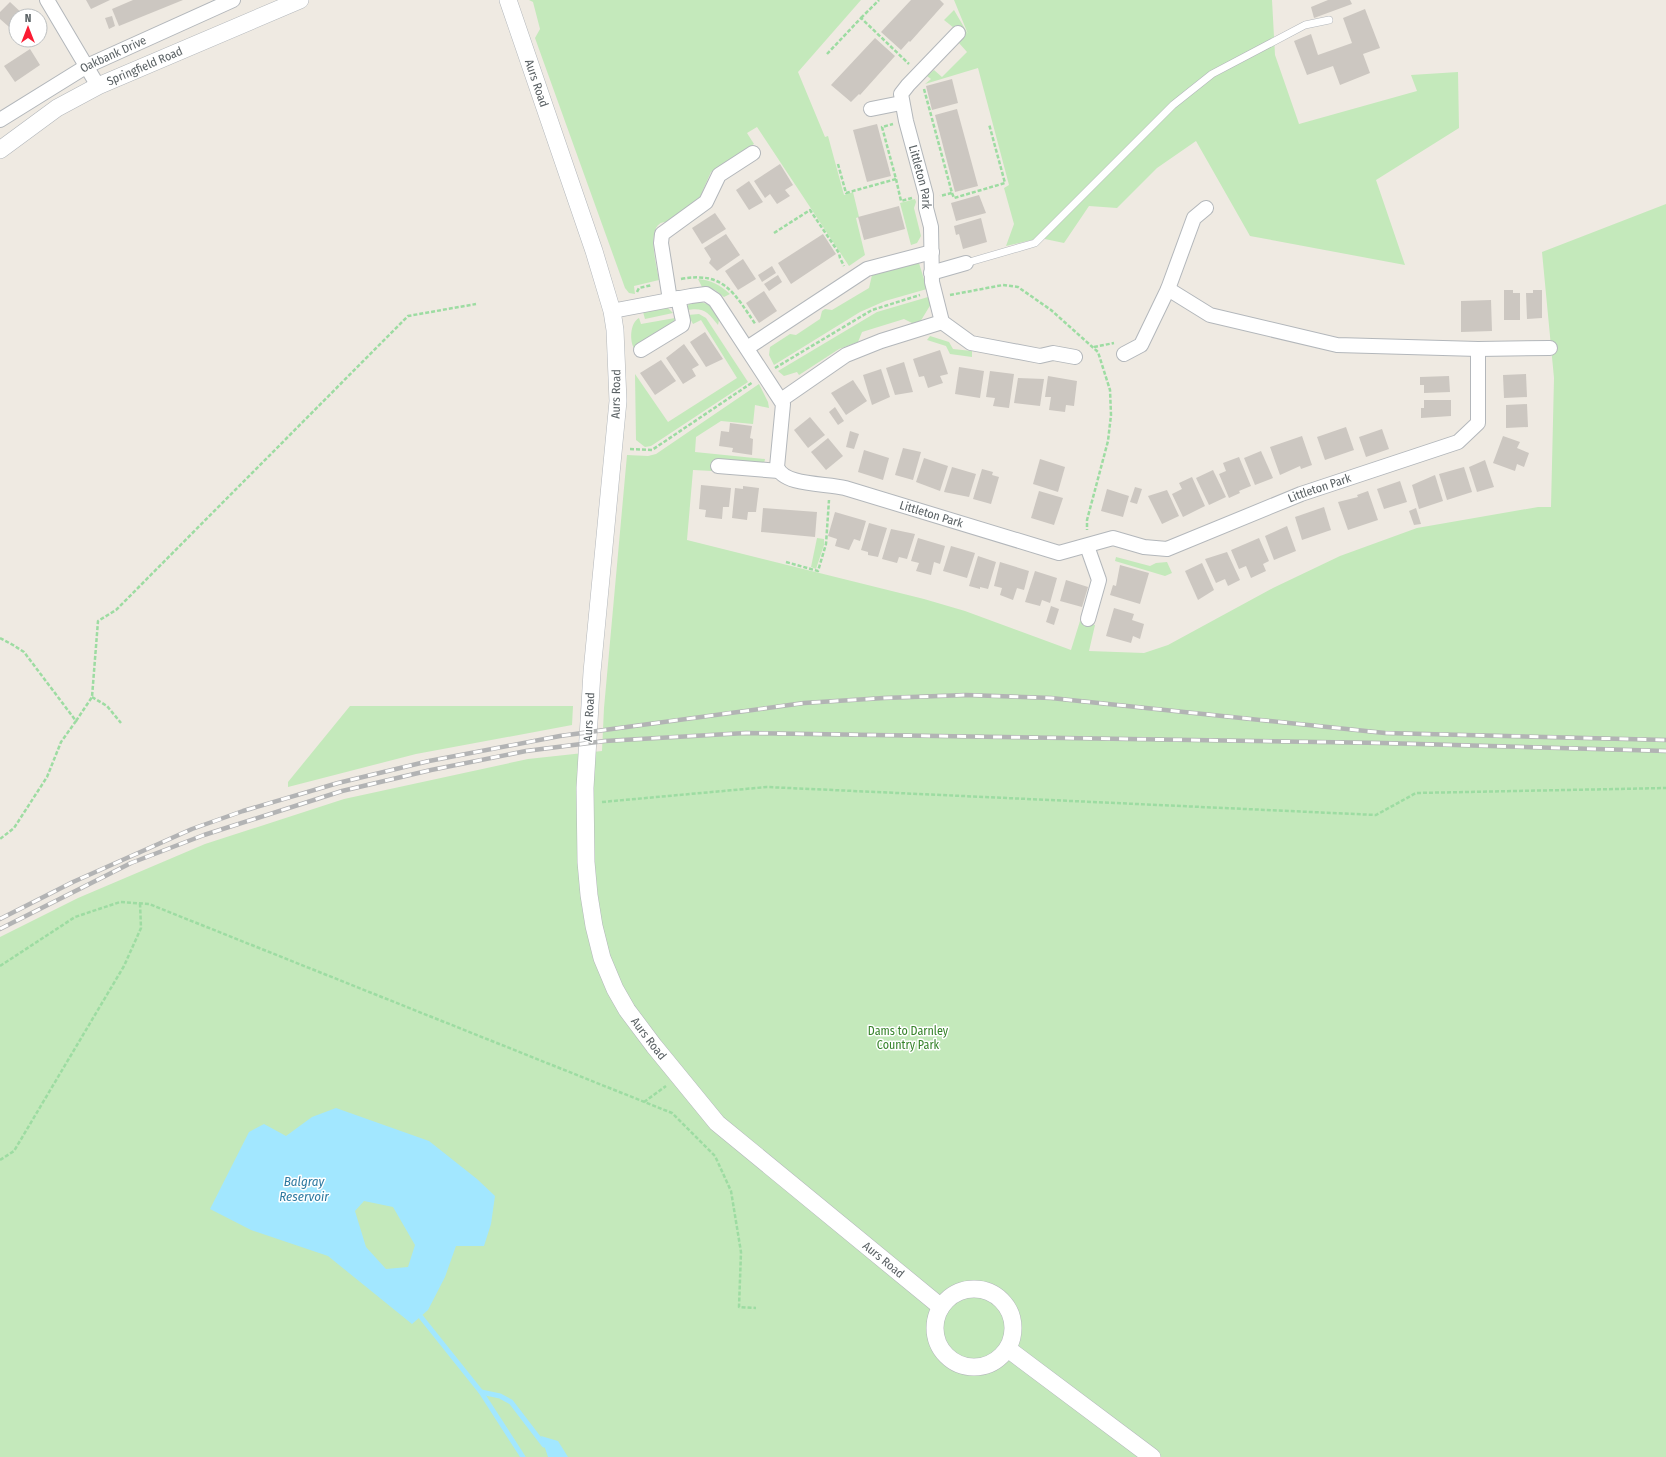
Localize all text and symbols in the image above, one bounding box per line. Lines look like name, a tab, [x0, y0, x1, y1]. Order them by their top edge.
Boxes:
north arrow	[8, 8, 48, 48]
text: N	[25, 12, 31, 25]
street label: Oakbank Drive	[77, 33, 148, 76]
street label: Springfield Road	[105, 44, 185, 88]
street label: Aurs Road	[522, 58, 551, 109]
street label: Littleton Park	[906, 143, 933, 210]
street label: Aurs Road	[609, 369, 623, 419]
street label: Littleton Park	[1286, 471, 1353, 506]
street label: Littleton Park	[898, 498, 965, 531]
street label: Aurs Road	[581, 692, 597, 742]
street label: Aurs Road	[628, 1015, 669, 1063]
park label: Dams to Darnley Country Park	[868, 1024, 949, 1052]
water label: Balgray Reservoir	[279, 1174, 329, 1204]
street label: Aurs Road	[860, 1239, 907, 1281]

